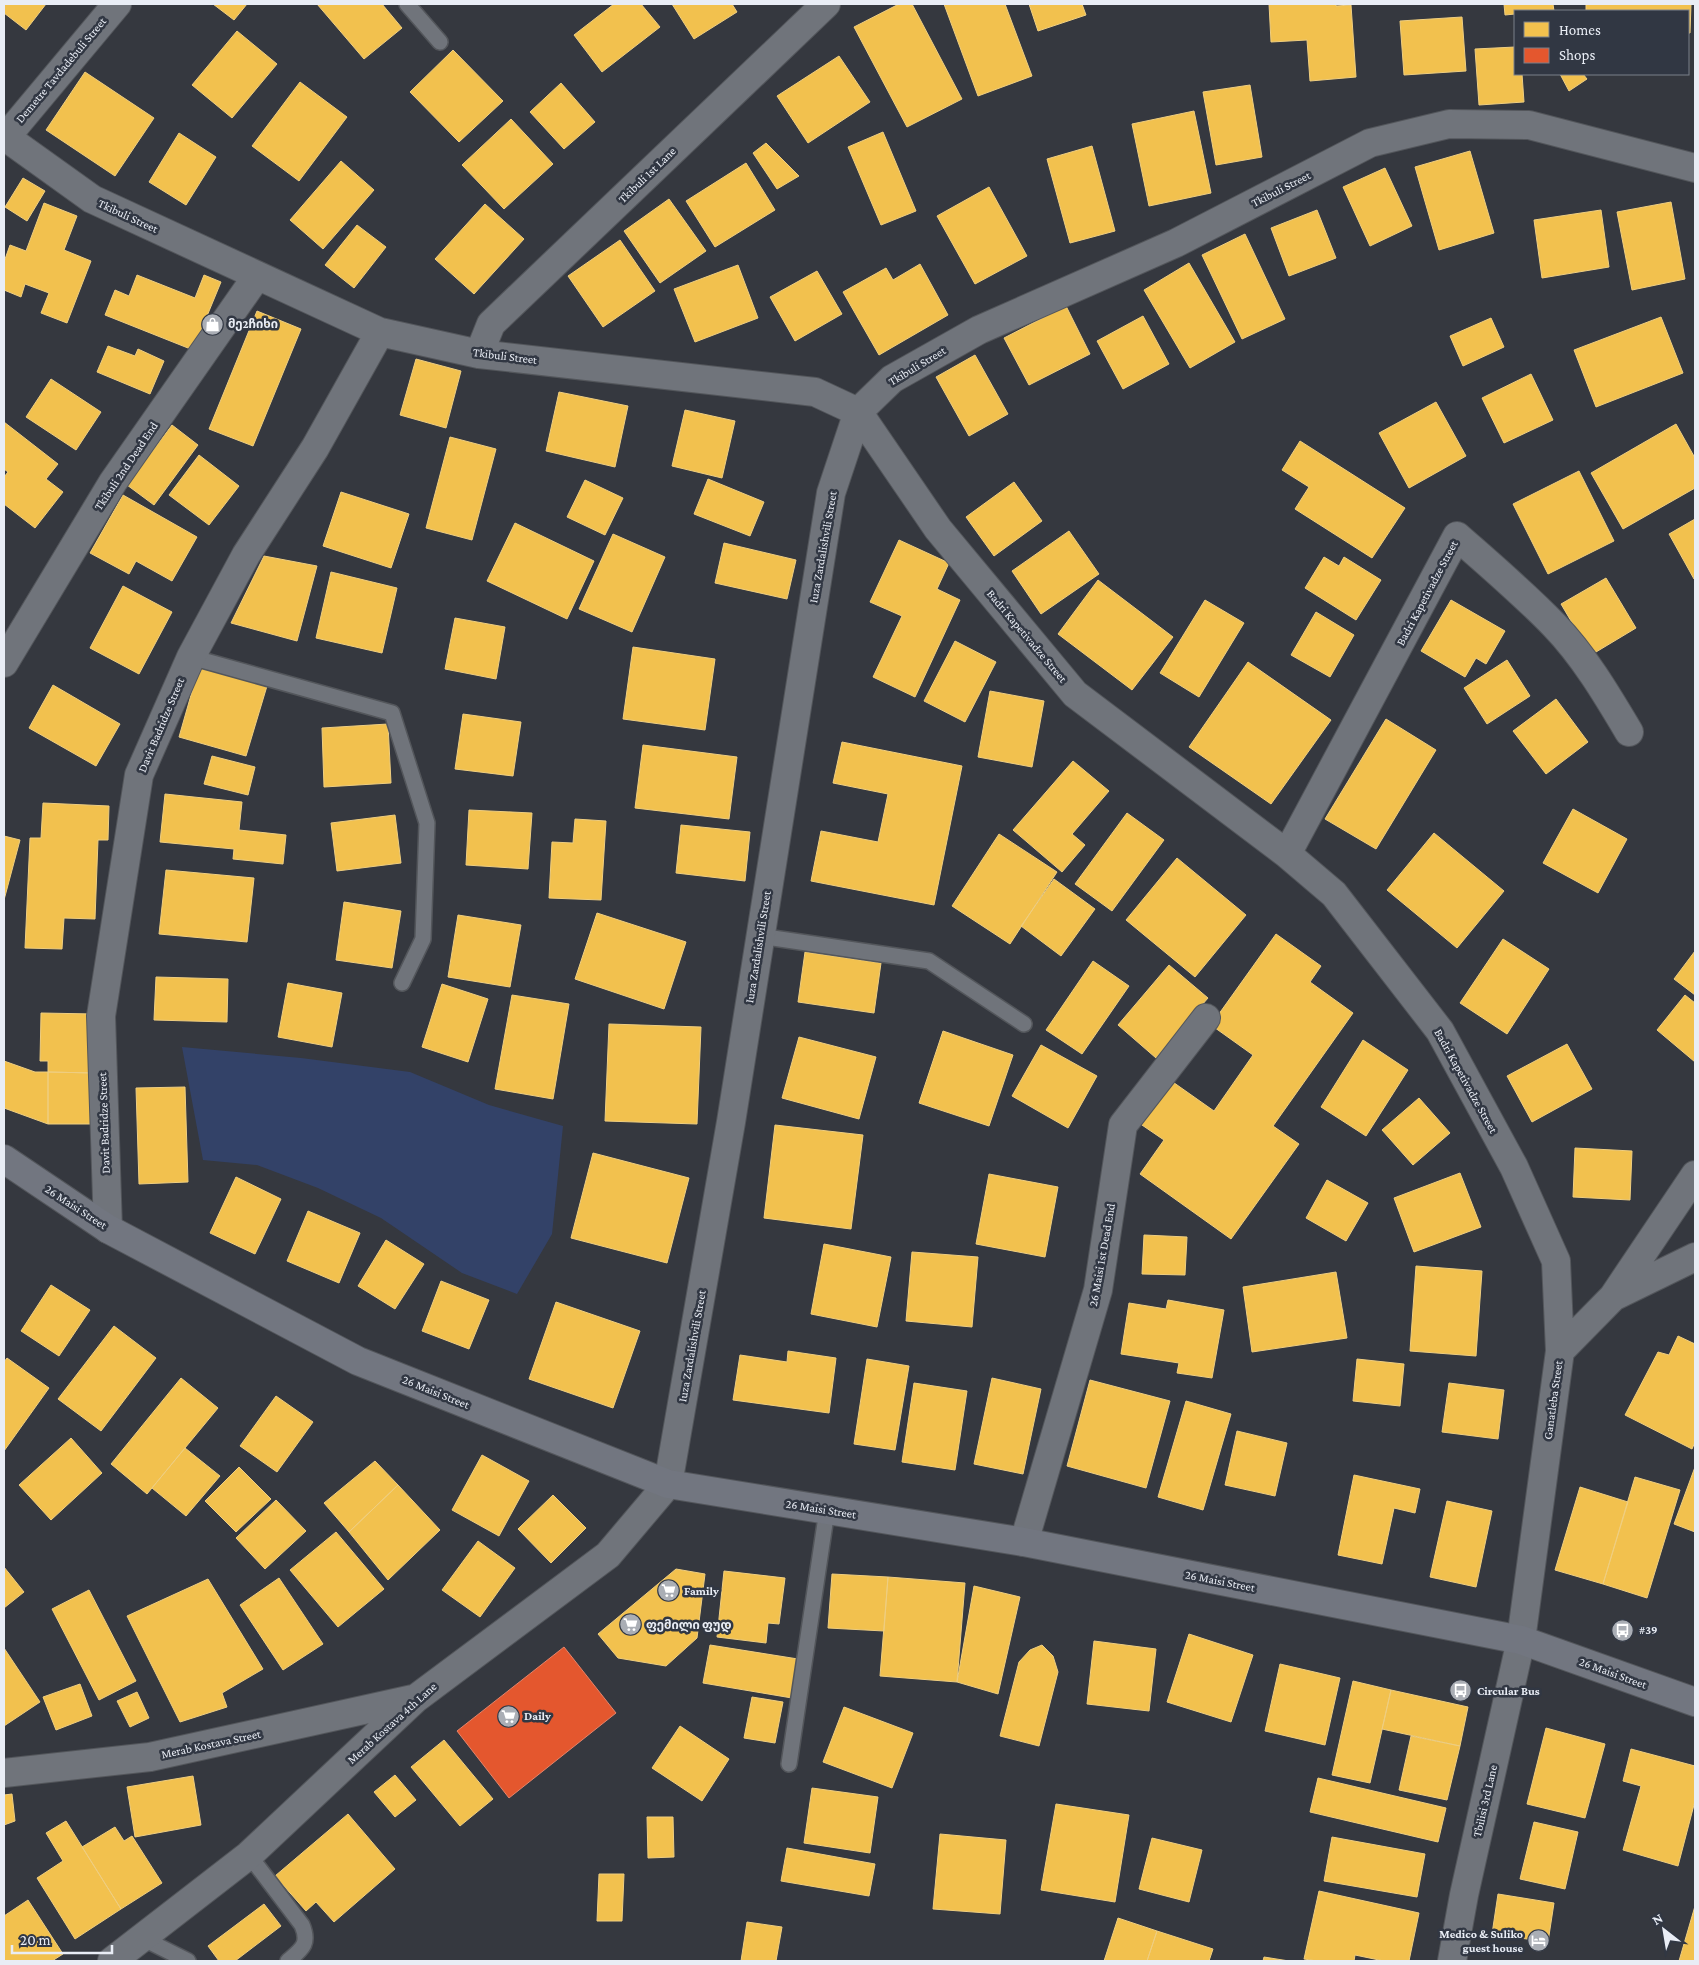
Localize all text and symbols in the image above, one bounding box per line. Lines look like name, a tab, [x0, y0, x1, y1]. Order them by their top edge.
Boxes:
legend	[1514, 10, 1689, 75]
street label: Demetre Tavdadebuli Street	[13, 14, 110, 126]
text: Homes	[1559, 22, 1601, 38]
text: Shops	[1559, 47, 1595, 64]
street label: Tkibuli 1st Lane	[615, 144, 679, 206]
street label: Tkibuli Street	[1249, 168, 1314, 210]
street label: Tkibuli Street	[96, 196, 161, 236]
shop icon: მე2ჩიხი	[200, 312, 224, 336]
place label: მე2ჩიხი	[228, 317, 278, 331]
street label: Tkibuli Street	[886, 343, 949, 389]
street label: Tkibuli Street	[472, 345, 539, 367]
street label: Tkibuli 2nd Dead End	[91, 418, 161, 513]
street label: Iuza Zardalishvili Street	[806, 489, 840, 604]
street label: Badri Kapetivadze Street	[1393, 537, 1461, 648]
street label: Badri Kapetivadze Street	[984, 587, 1071, 686]
street label: Davit Badridze Street	[135, 675, 188, 774]
street label: Iuza Zardalishvili Street	[742, 889, 774, 1004]
street label: Badri Kapetivadze Street	[1431, 1026, 1501, 1137]
street label: Davit Badridze Street	[95, 1071, 113, 1174]
street label: 26 Maisi Street	[42, 1182, 110, 1233]
street label: 26 Maisi 1st Dead End	[1086, 1202, 1118, 1308]
street label: Iuza Zardalishvili Street	[675, 1288, 709, 1403]
street label: Ganatleba Street	[1541, 1359, 1566, 1440]
street label: 26 Maisi Street	[400, 1372, 472, 1412]
street label: 26 Maisi Street	[785, 1497, 858, 1522]
street label: 26 Maisi Street	[1184, 1567, 1257, 1595]
supermarket icon: Family	[656, 1579, 680, 1603]
place label: Family	[684, 1584, 719, 1598]
supermarket icon: ფემილი ფუდ	[618, 1613, 642, 1637]
place label: ფემილი ფუდ	[646, 1618, 732, 1633]
bus stop icon: #39	[1611, 1618, 1635, 1642]
place label: #39	[1639, 1623, 1658, 1637]
street label: 26 Maisi Street	[1577, 1654, 1650, 1692]
street label: Merab Kostava 4th Lane	[344, 1679, 440, 1767]
bus stop icon: Circular Bus	[1449, 1679, 1473, 1703]
place label: Circular Bus	[1477, 1684, 1540, 1698]
supermarket icon: Daily	[496, 1704, 520, 1728]
place label: Daily	[524, 1709, 551, 1723]
street label: Merab Kostava Street	[160, 1726, 263, 1761]
street label: Tbilisi 3rd Lane	[1470, 1763, 1500, 1839]
north arrow	[1639, 1905, 1689, 1955]
text: N	[1649, 1909, 1666, 1928]
scale bar	[12, 1922, 112, 1954]
place label: Medico & Suliko guest house	[1439, 1927, 1523, 1955]
hotel icon: Medico & Suliko guest house	[1527, 1929, 1551, 1953]
text: 20 m	[20, 1932, 51, 1948]

